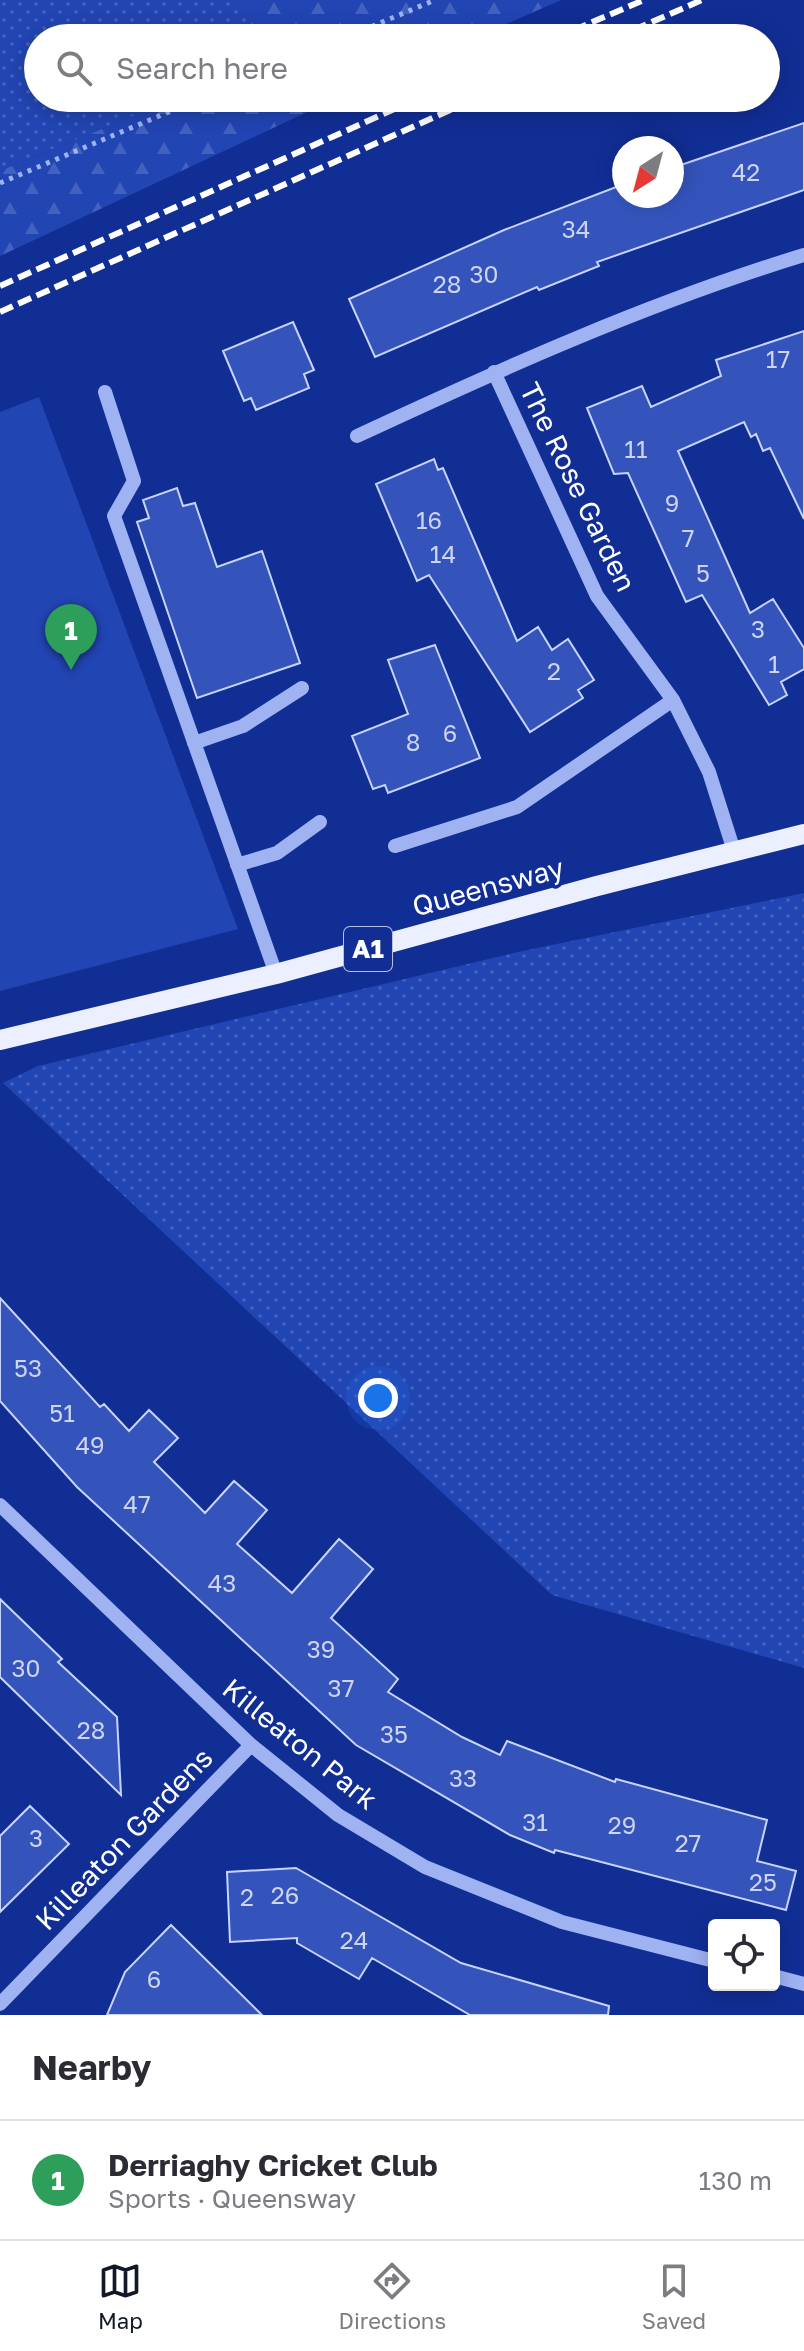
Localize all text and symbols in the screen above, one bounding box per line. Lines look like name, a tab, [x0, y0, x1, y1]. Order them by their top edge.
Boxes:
search box	[24, 24, 780, 112]
icon: search	[52, 46, 96, 90]
text: Search here	[116, 50, 288, 86]
north arrow	[612, 136, 684, 208]
house number: 42	[732, 157, 760, 186]
house number: 34	[562, 214, 590, 243]
house number: 30	[470, 259, 498, 288]
house number: 28	[433, 269, 461, 298]
house number: 17	[766, 344, 790, 373]
street label: The Rose Garden	[514, 377, 643, 597]
house number: 11	[624, 434, 648, 463]
house number: 9	[665, 488, 679, 517]
house number: 16	[416, 505, 442, 534]
house number: 7	[682, 523, 694, 552]
house number: 14	[430, 539, 456, 568]
house number: 5	[696, 558, 710, 587]
pin: 1	[45, 604, 97, 670]
house number: 3	[751, 614, 765, 643]
house number: 1	[768, 649, 780, 678]
house number: 2	[547, 656, 561, 685]
house number: 6	[443, 718, 457, 747]
house number: 8	[406, 727, 420, 756]
street label: Queensway	[409, 850, 567, 923]
road number: A1	[344, 927, 392, 971]
house number: 53	[14, 1353, 42, 1382]
your location	[358, 1378, 398, 1418]
house number: 51	[49, 1398, 75, 1427]
house number: 49	[75, 1430, 105, 1459]
house number: 47	[123, 1489, 151, 1518]
house number: 43	[208, 1568, 236, 1597]
house number: 39	[307, 1634, 335, 1663]
house number: 30	[12, 1653, 40, 1682]
street label: Killeaton Park	[216, 1671, 384, 1816]
house number: 37	[328, 1673, 354, 1702]
house number: 28	[77, 1715, 105, 1744]
house number: 35	[380, 1719, 408, 1748]
street label: Killeaton Gardens	[28, 1741, 219, 1937]
house number: 33	[449, 1763, 477, 1792]
house number: 31	[522, 1807, 548, 1836]
house number: 29	[608, 1810, 636, 1839]
house number: 3	[29, 1823, 43, 1852]
house number: 27	[675, 1828, 701, 1857]
house number: 25	[749, 1867, 777, 1896]
house number: 26	[271, 1880, 299, 1909]
house number: 2	[240, 1882, 254, 1911]
map controls	[708, 1919, 780, 1991]
button: locate	[708, 1919, 780, 1991]
house number: 24	[340, 1925, 368, 1954]
house number: 6	[147, 1964, 161, 1993]
text: Nearby	[32, 2047, 152, 2087]
text: Derriaghy Cricket Club	[108, 2147, 438, 2183]
text: 1	[51, 2165, 65, 2196]
text: 130 m	[699, 2165, 772, 2196]
text: Sports · Queensway	[108, 2183, 356, 2214]
tab: Map	[98, 2259, 143, 2334]
tab: Directions	[339, 2259, 446, 2334]
tab: Saved	[642, 2259, 706, 2334]

